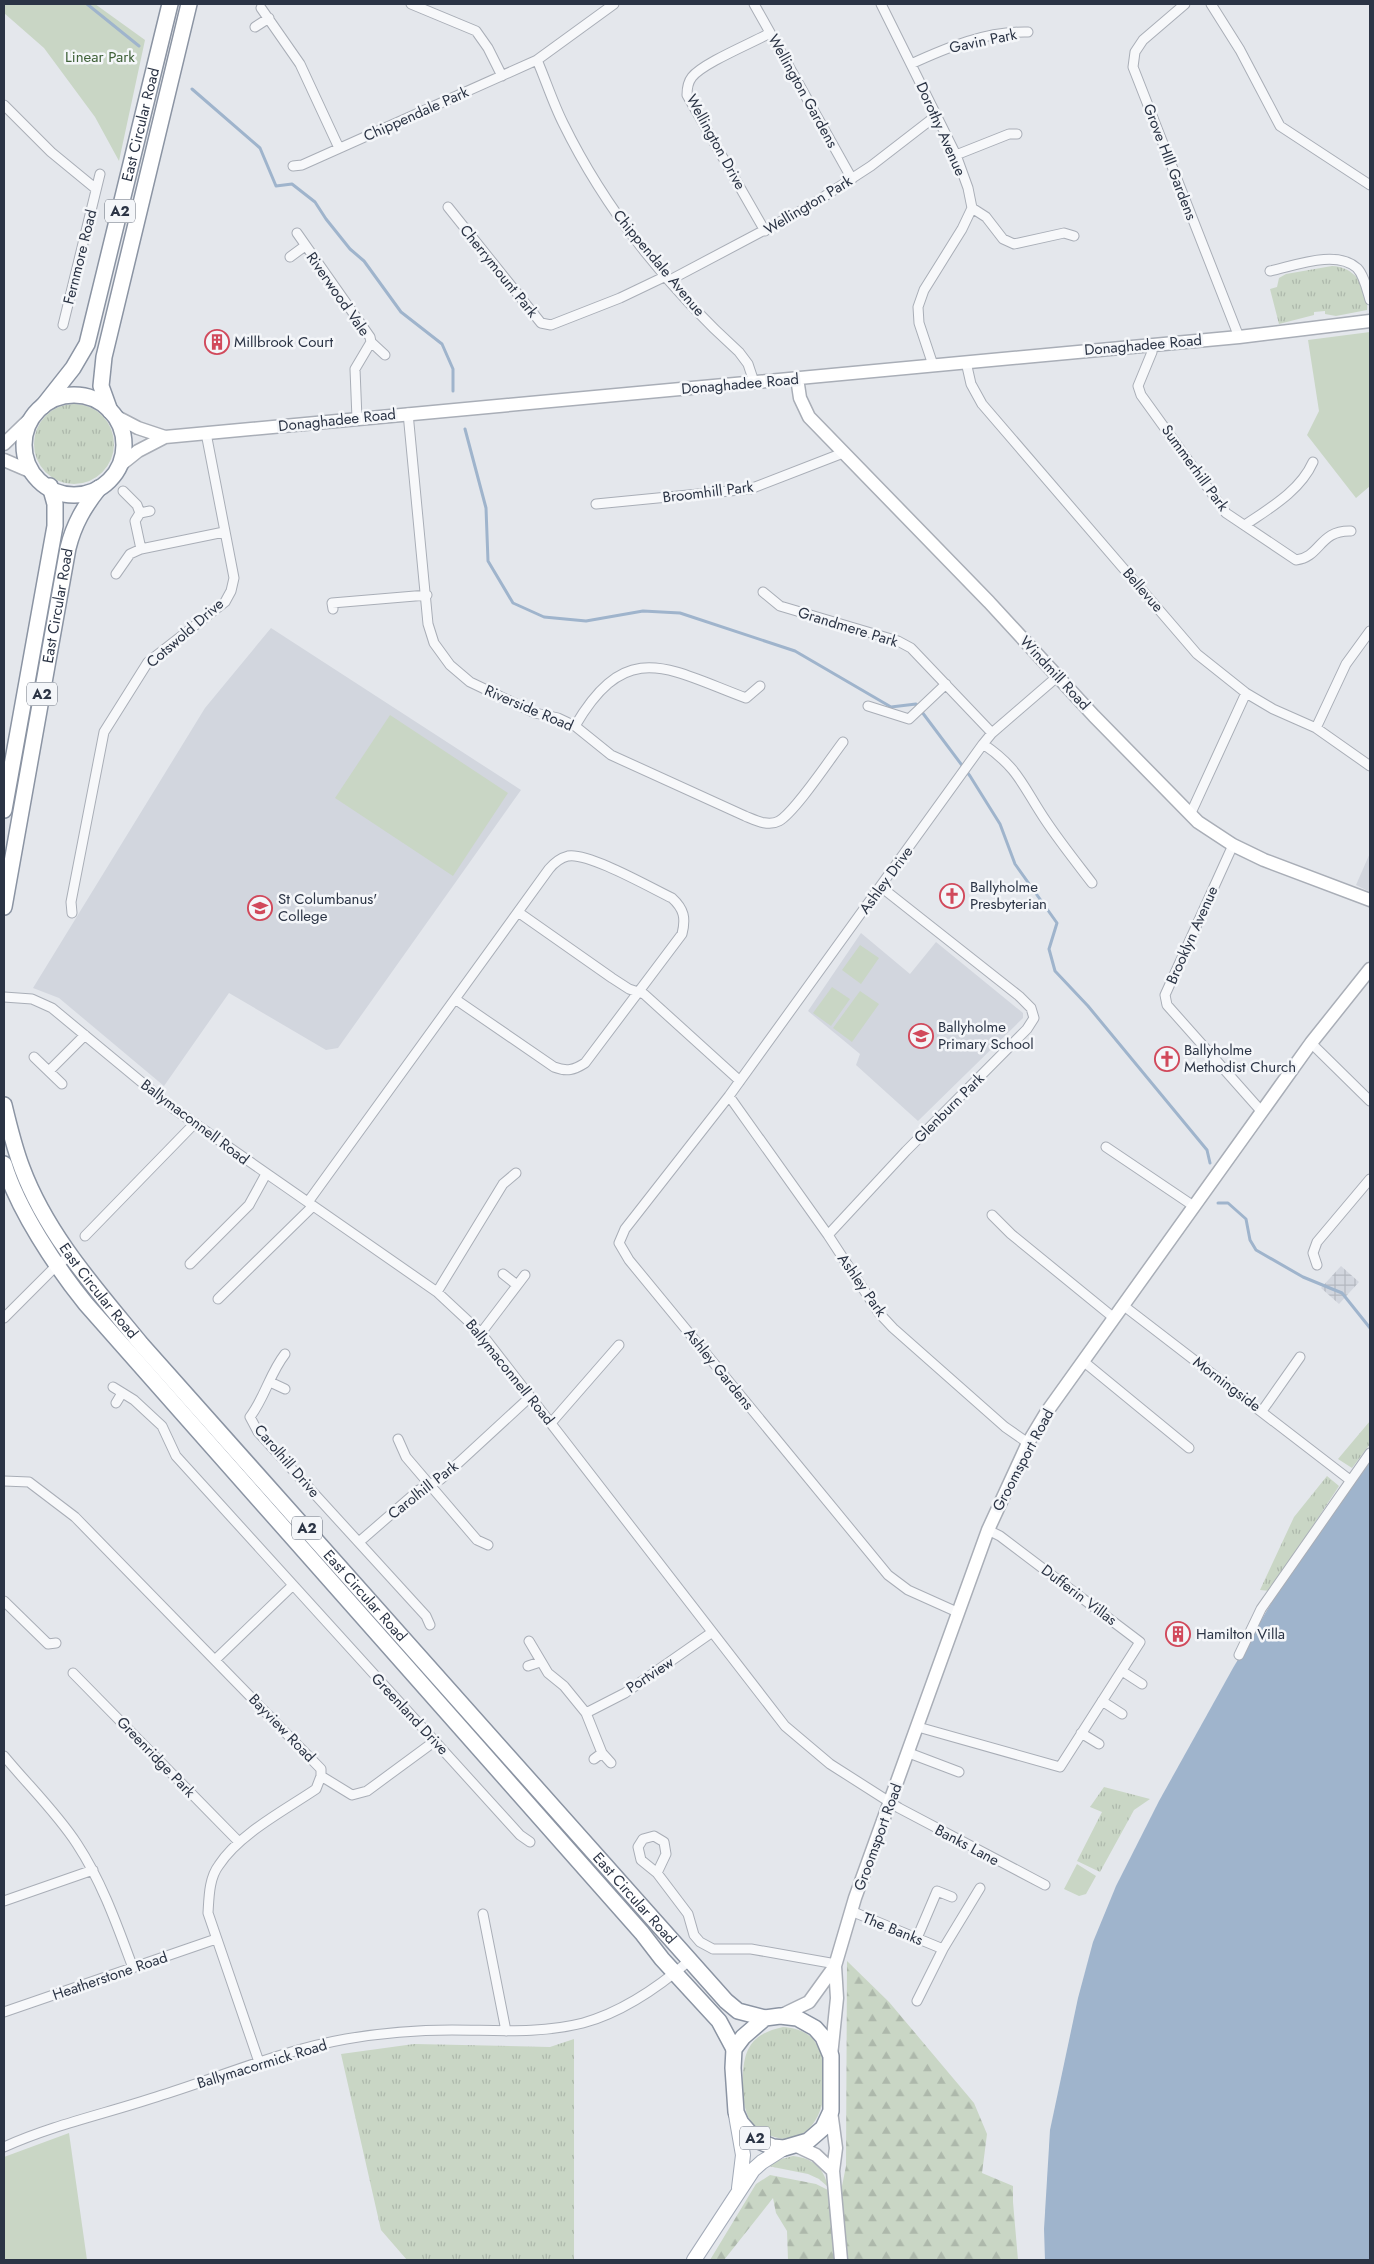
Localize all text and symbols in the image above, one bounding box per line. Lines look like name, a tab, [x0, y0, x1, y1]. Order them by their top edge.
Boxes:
street label: Gavin Park	[947, 23, 1019, 59]
street label: Wellington Gardens	[763, 30, 843, 152]
park label: Linear Park	[65, 46, 135, 68]
street label: East Circular Road	[116, 65, 165, 184]
street label: Dorothy Avenue	[910, 79, 972, 180]
street label: Chippendale Park	[360, 81, 472, 147]
street label: Wellington Drive	[681, 90, 751, 194]
street label: Grove HIll Gardens	[1138, 101, 1202, 223]
street label: Wellington Park	[760, 170, 857, 240]
road number: A2	[105, 200, 135, 222]
street label: Chippendale Avenue	[608, 205, 710, 321]
street label: Fernmore Road	[58, 207, 102, 307]
street label: Cherrymount Park	[455, 220, 544, 322]
street label: Riverwood Vale	[301, 247, 375, 341]
building icon: Millbrook Court	[204, 329, 230, 355]
street label: Donaghadee Road	[1083, 329, 1203, 361]
place label: Millbrook Court	[234, 331, 333, 353]
street label: Donaghadee Road	[680, 368, 800, 400]
street label: Donaghadee Road	[277, 403, 397, 437]
street label: Summerhill Park	[1156, 420, 1234, 516]
street label: Broomhill Park	[661, 475, 755, 508]
street label: East Circular Road	[37, 546, 79, 665]
street label: Bellevue	[1117, 563, 1169, 617]
street label: Cotswold Drive	[142, 593, 229, 673]
street label: Grandmere Park	[795, 601, 901, 653]
street label: Windmill Road	[1015, 631, 1095, 715]
street label: Riverside Road	[481, 679, 577, 737]
road number: A2	[27, 682, 57, 706]
street label: Ashley Drive	[854, 841, 918, 919]
place label: Ballyholme Presbyterian	[970, 876, 1047, 915]
street label: Brooklyn Avenue	[1161, 882, 1224, 988]
church icon: Ballyholme Presbyterian	[939, 883, 965, 909]
place label: St Columbanus' College	[278, 888, 377, 927]
school or university icon: St Columbanus' College	[247, 895, 273, 921]
place label: Ballyholme Primary School	[938, 1016, 1034, 1055]
school or university icon: Ballyholme Primary School	[908, 1023, 934, 1049]
place label: Ballyholme Methodist Church	[1184, 1039, 1296, 1078]
church icon: Ballyholme Methodist Church	[1154, 1046, 1180, 1072]
street label: Glenburn Park	[909, 1068, 989, 1148]
street label: Ballymaconnell Road	[136, 1074, 254, 1170]
street label: East Circular Road	[54, 1238, 143, 1343]
street label: Ashley Park	[832, 1249, 892, 1321]
street label: Ballymaconnell Road	[460, 1314, 560, 1430]
street label: Ashley Gardens	[679, 1323, 759, 1415]
street label: Morningside	[1188, 1351, 1266, 1417]
street label: Groomsport Road	[987, 1405, 1059, 1515]
street label: Carolhill Drive	[249, 1420, 325, 1503]
street label: Carolhill Park	[383, 1455, 463, 1525]
road number: A2	[292, 1516, 322, 1540]
street label: East Circular Road	[318, 1545, 412, 1646]
street label: Dufferin Villas	[1037, 1559, 1121, 1631]
building icon: Hamilton Villa	[1165, 1621, 1191, 1647]
place label: Hamilton Villa	[1196, 1623, 1285, 1645]
street label: Portview	[622, 1651, 679, 1699]
street label: Greenland Drive	[366, 1668, 454, 1760]
street label: Bayview Road	[244, 1689, 320, 1767]
street label: Greenridge Park	[112, 1712, 201, 1803]
street label: Groomsport Road	[848, 1780, 908, 1894]
street label: Banks Lane	[931, 1819, 1003, 1871]
street label: East Circular Road	[587, 1847, 681, 1949]
street label: The Banks	[860, 1907, 926, 1951]
street label: Heatherstone Road	[50, 1946, 170, 2006]
street label: Ballymacormick Road	[194, 2034, 330, 2094]
road number: A2	[740, 2126, 770, 2150]

